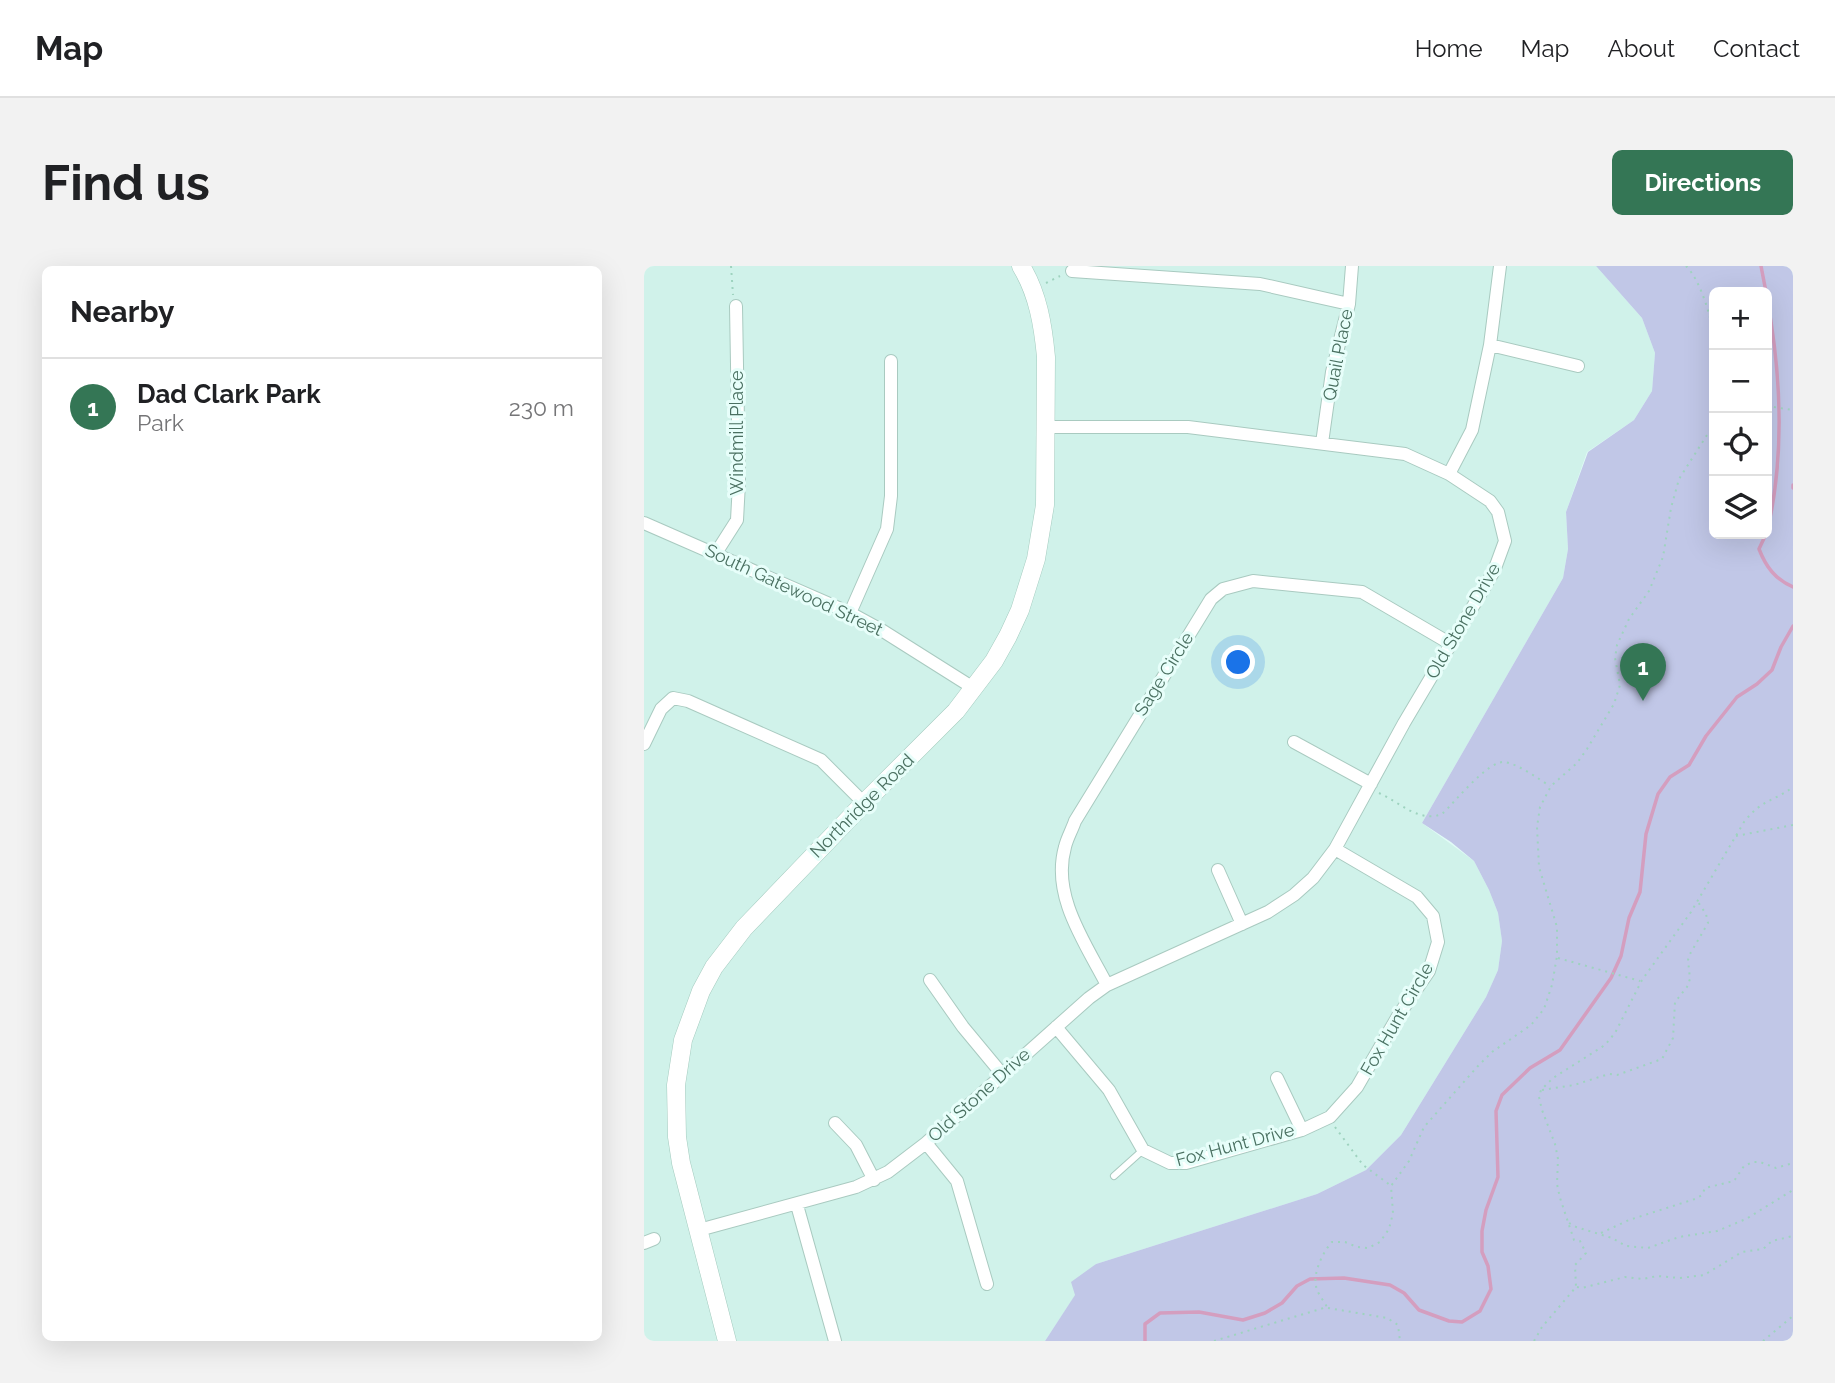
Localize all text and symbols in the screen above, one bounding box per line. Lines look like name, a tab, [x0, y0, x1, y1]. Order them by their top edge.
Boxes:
text: Map	[35, 29, 103, 68]
text: Home	[1415, 34, 1483, 63]
text: Map	[1521, 34, 1569, 63]
text: About	[1607, 34, 1675, 63]
text: Contact	[1713, 34, 1800, 63]
button: Directions	[1612, 150, 1793, 215]
text: Find us	[42, 154, 210, 211]
map controls	[1709, 287, 1772, 539]
button: +	[1709, 287, 1772, 350]
text: Nearby	[70, 294, 174, 329]
street label: Quail Place	[1318, 307, 1357, 403]
button: −	[1709, 350, 1772, 413]
street label: Windmill Place	[726, 370, 747, 496]
text: Dad Clark Park	[137, 379, 321, 409]
text: 1	[87, 394, 99, 421]
text: 230 m	[509, 394, 574, 421]
text: Park	[137, 409, 184, 436]
button: locate	[1709, 413, 1772, 476]
button: layers	[1709, 476, 1772, 539]
street label: South Gatewood Street	[702, 539, 886, 640]
street label: Old Stone Drive	[1421, 559, 1504, 682]
street label: Sage Circle	[1130, 628, 1198, 719]
pin: 1	[1620, 643, 1666, 701]
your location	[1221, 645, 1255, 679]
street label: Northridge Road	[805, 749, 918, 862]
street label: Fox Hunt Circle	[1356, 958, 1438, 1079]
street label: Old Stone Drive	[923, 1043, 1034, 1146]
street label: Fox Hunt Drive	[1173, 1118, 1297, 1170]

